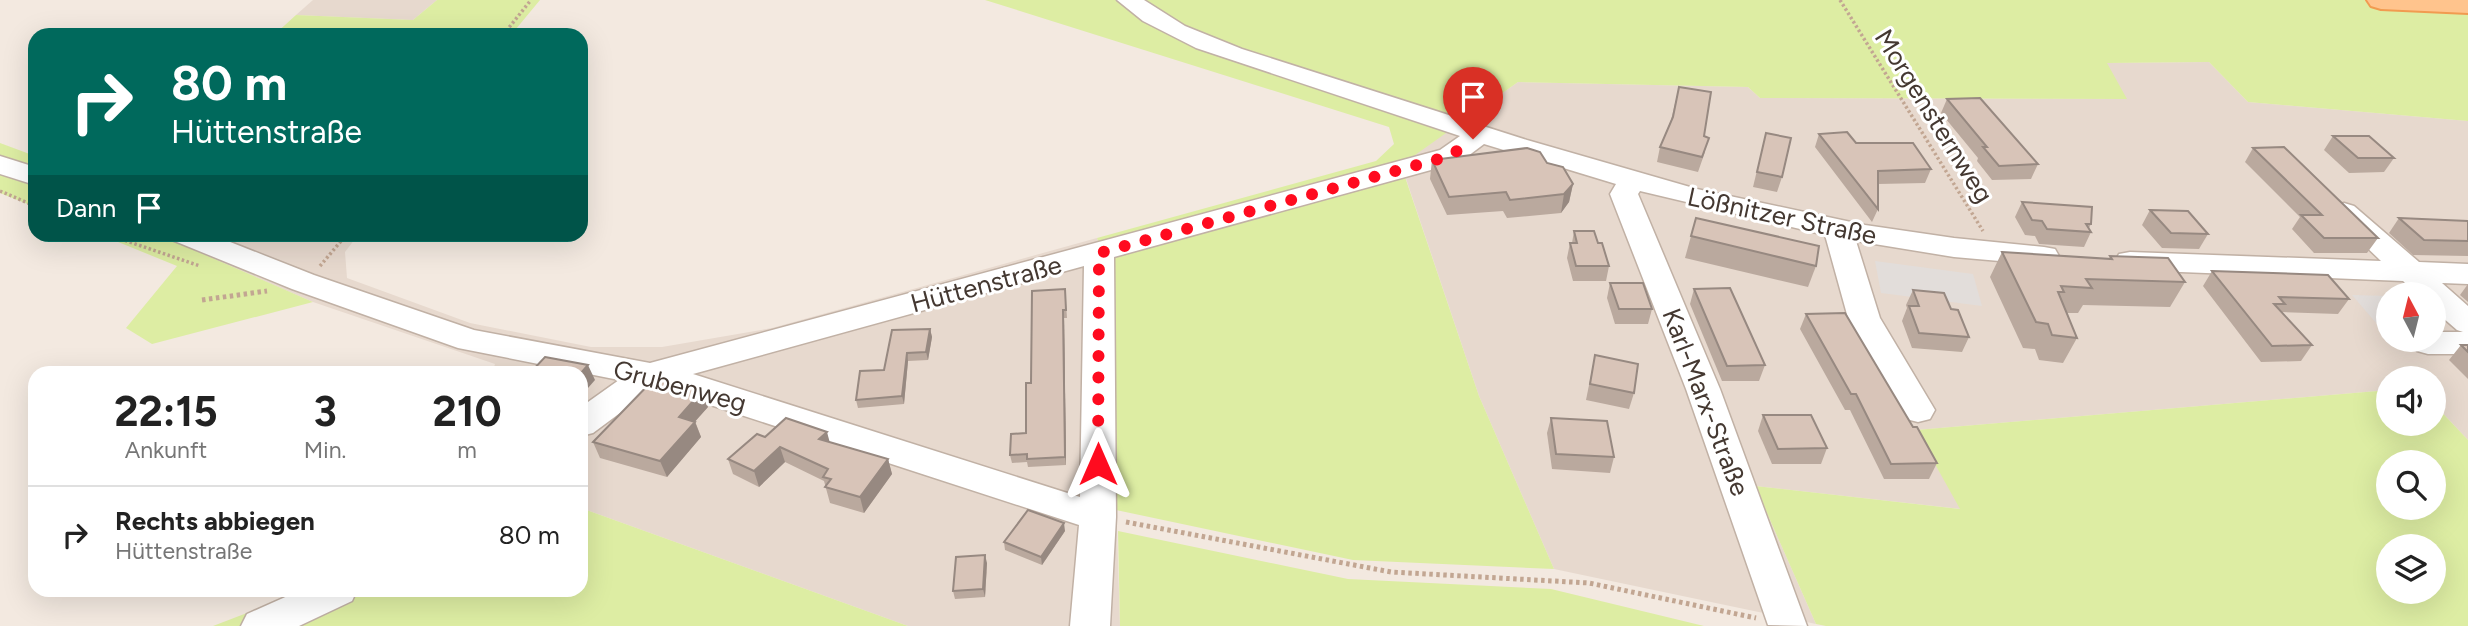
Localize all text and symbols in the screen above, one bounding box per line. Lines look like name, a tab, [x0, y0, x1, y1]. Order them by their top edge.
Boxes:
street label: Morgensternweg	[1868, 23, 2000, 209]
text: 80 m	[171, 53, 287, 112]
icon: right	[56, 56, 147, 147]
pin	[1443, 67, 1503, 139]
icon: arrive	[1454, 78, 1492, 116]
text: Hüttenstraße	[171, 113, 362, 151]
street label: Lößnitzer Straße	[1685, 180, 1879, 252]
icon: arrive	[130, 189, 168, 227]
text: Dann	[56, 192, 116, 224]
street label: Hüttenstraße	[907, 248, 1065, 320]
north arrow	[2376, 282, 2446, 352]
map controls	[2376, 282, 2446, 604]
street label: Karl-Marx-Straße	[1656, 304, 1756, 500]
street label: Grubenweg	[610, 353, 750, 419]
button: sound	[2376, 366, 2446, 436]
text: 22:15	[114, 386, 218, 437]
text: 3	[313, 386, 337, 437]
text: 210	[432, 386, 502, 437]
position arrow	[1061, 427, 1135, 501]
text: Ankunft	[125, 436, 207, 464]
text: Min.	[304, 436, 346, 464]
text: m	[457, 436, 477, 464]
button: search	[2376, 450, 2446, 520]
text: Rechts abbiegen	[115, 505, 315, 537]
icon: right	[56, 516, 94, 554]
text: 80 m	[499, 519, 560, 551]
button: layers	[2376, 534, 2446, 604]
text: Hüttenstraße	[115, 537, 252, 565]

